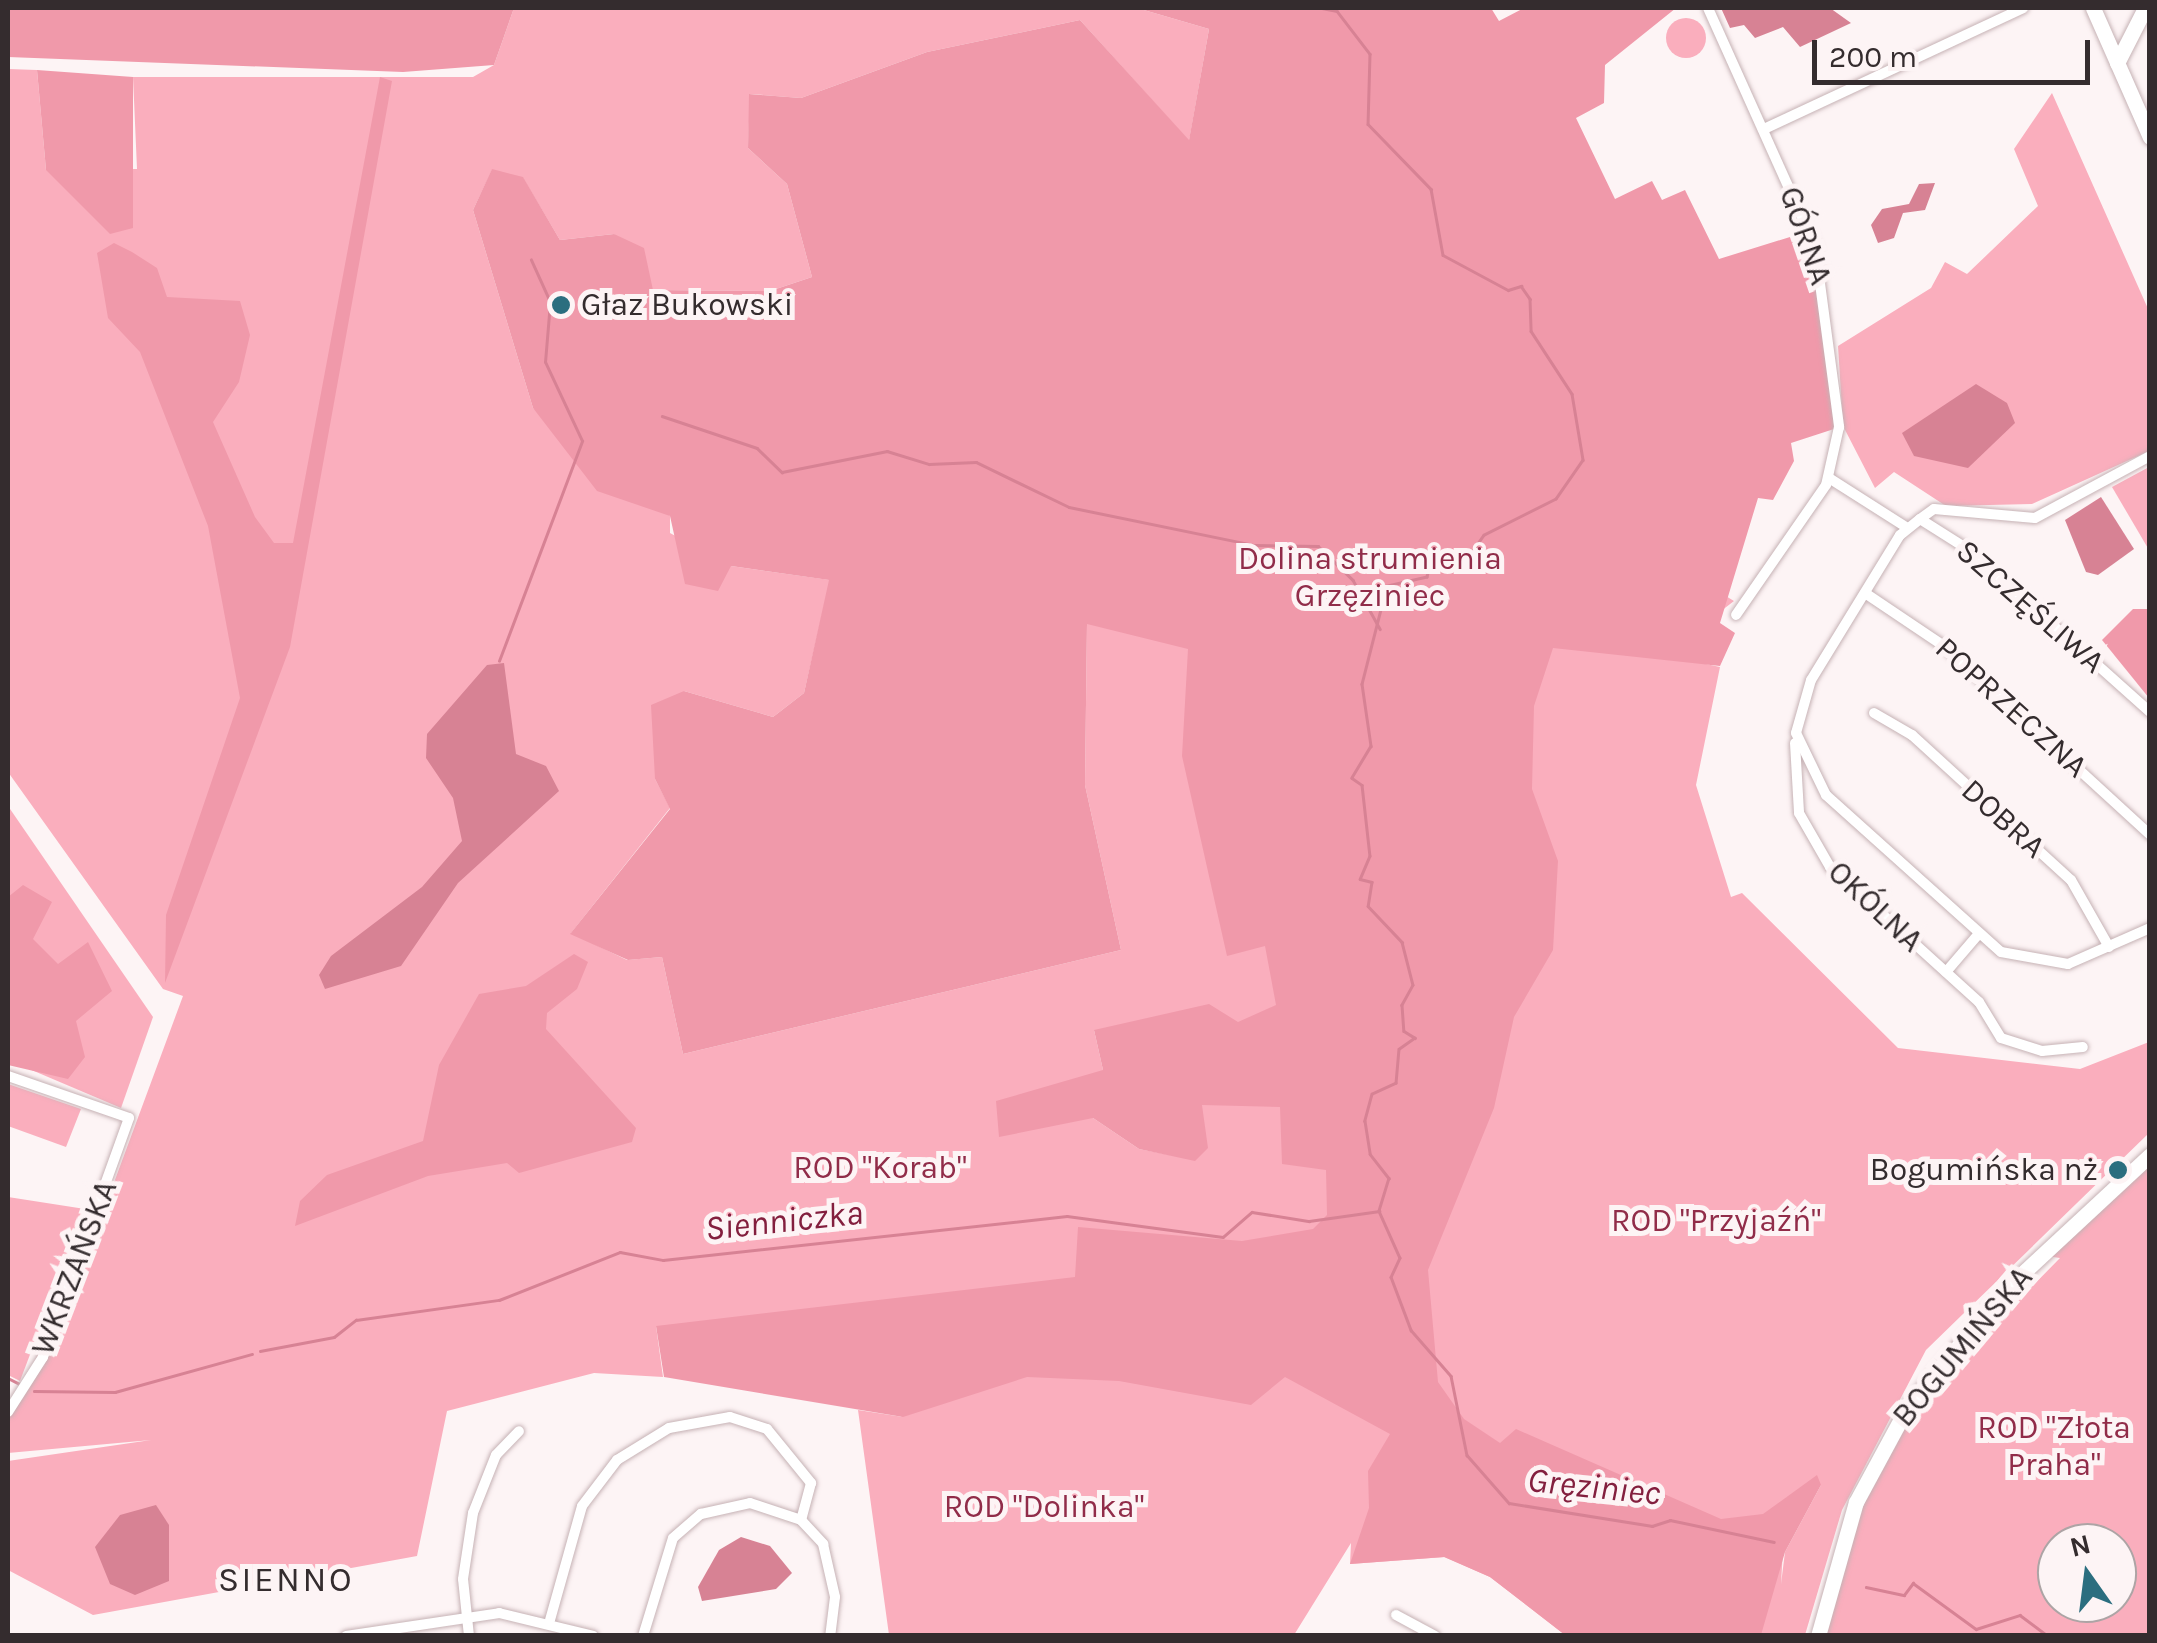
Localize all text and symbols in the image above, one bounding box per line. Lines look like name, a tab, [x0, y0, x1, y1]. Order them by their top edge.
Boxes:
scale bar	[1817, 20, 2094, 82]
text: 200 m	[1829, 39, 1917, 75]
street label: GÓRNA	[1770, 182, 1840, 290]
place label: Głaz Bukowski	[581, 286, 793, 324]
marker: Głaz Bukowski	[550, 294, 572, 316]
street label: SZCZĘŚLIWA	[1948, 532, 2112, 682]
park label: Dolina strumienia Grzęziniec	[1238, 541, 1502, 616]
street label: POPRZECZNA	[1927, 630, 2095, 786]
street label: DOBRA	[1953, 771, 2053, 867]
street label: OKÓLNA	[1819, 853, 1931, 961]
park label: ROD "Korab"	[793, 1149, 967, 1187]
place label: Bogumińska nż	[1870, 1151, 2098, 1189]
marker: Bogumińska nż	[2107, 1159, 2129, 1181]
street label: WKRZAŃSKA	[24, 1175, 126, 1361]
water label: Sienniczka	[703, 1192, 865, 1250]
park label: ROD "Przyjaźń"	[1611, 1202, 1821, 1240]
street label: BOGUMIŃSKA	[1885, 1259, 2041, 1435]
park label: ROD "Złota Praha"	[1977, 1410, 2131, 1485]
water label: Gręziniec	[1525, 1459, 1663, 1515]
park label: ROD "Dolinka"	[944, 1488, 1144, 1526]
north arrow	[2037, 1523, 2137, 1623]
text: N	[2066, 1527, 2094, 1564]
district label: SIENNO	[218, 1559, 354, 1601]

